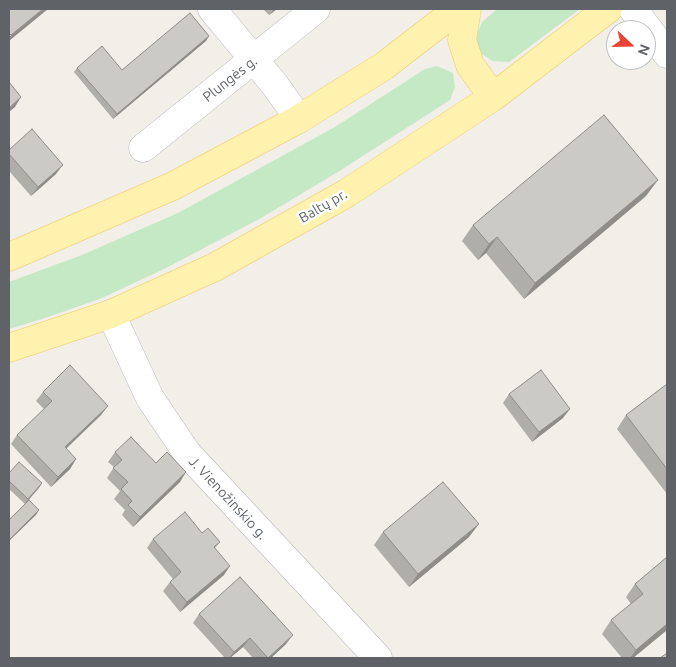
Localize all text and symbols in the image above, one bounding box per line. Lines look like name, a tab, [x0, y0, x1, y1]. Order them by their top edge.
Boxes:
north arrow	[606, 20, 656, 70]
text: N	[635, 42, 653, 58]
street label: Plungės g.	[199, 53, 261, 105]
street label: Baltų pr.	[296, 186, 350, 226]
street label: J. Vienožinskio g.	[185, 453, 271, 543]

